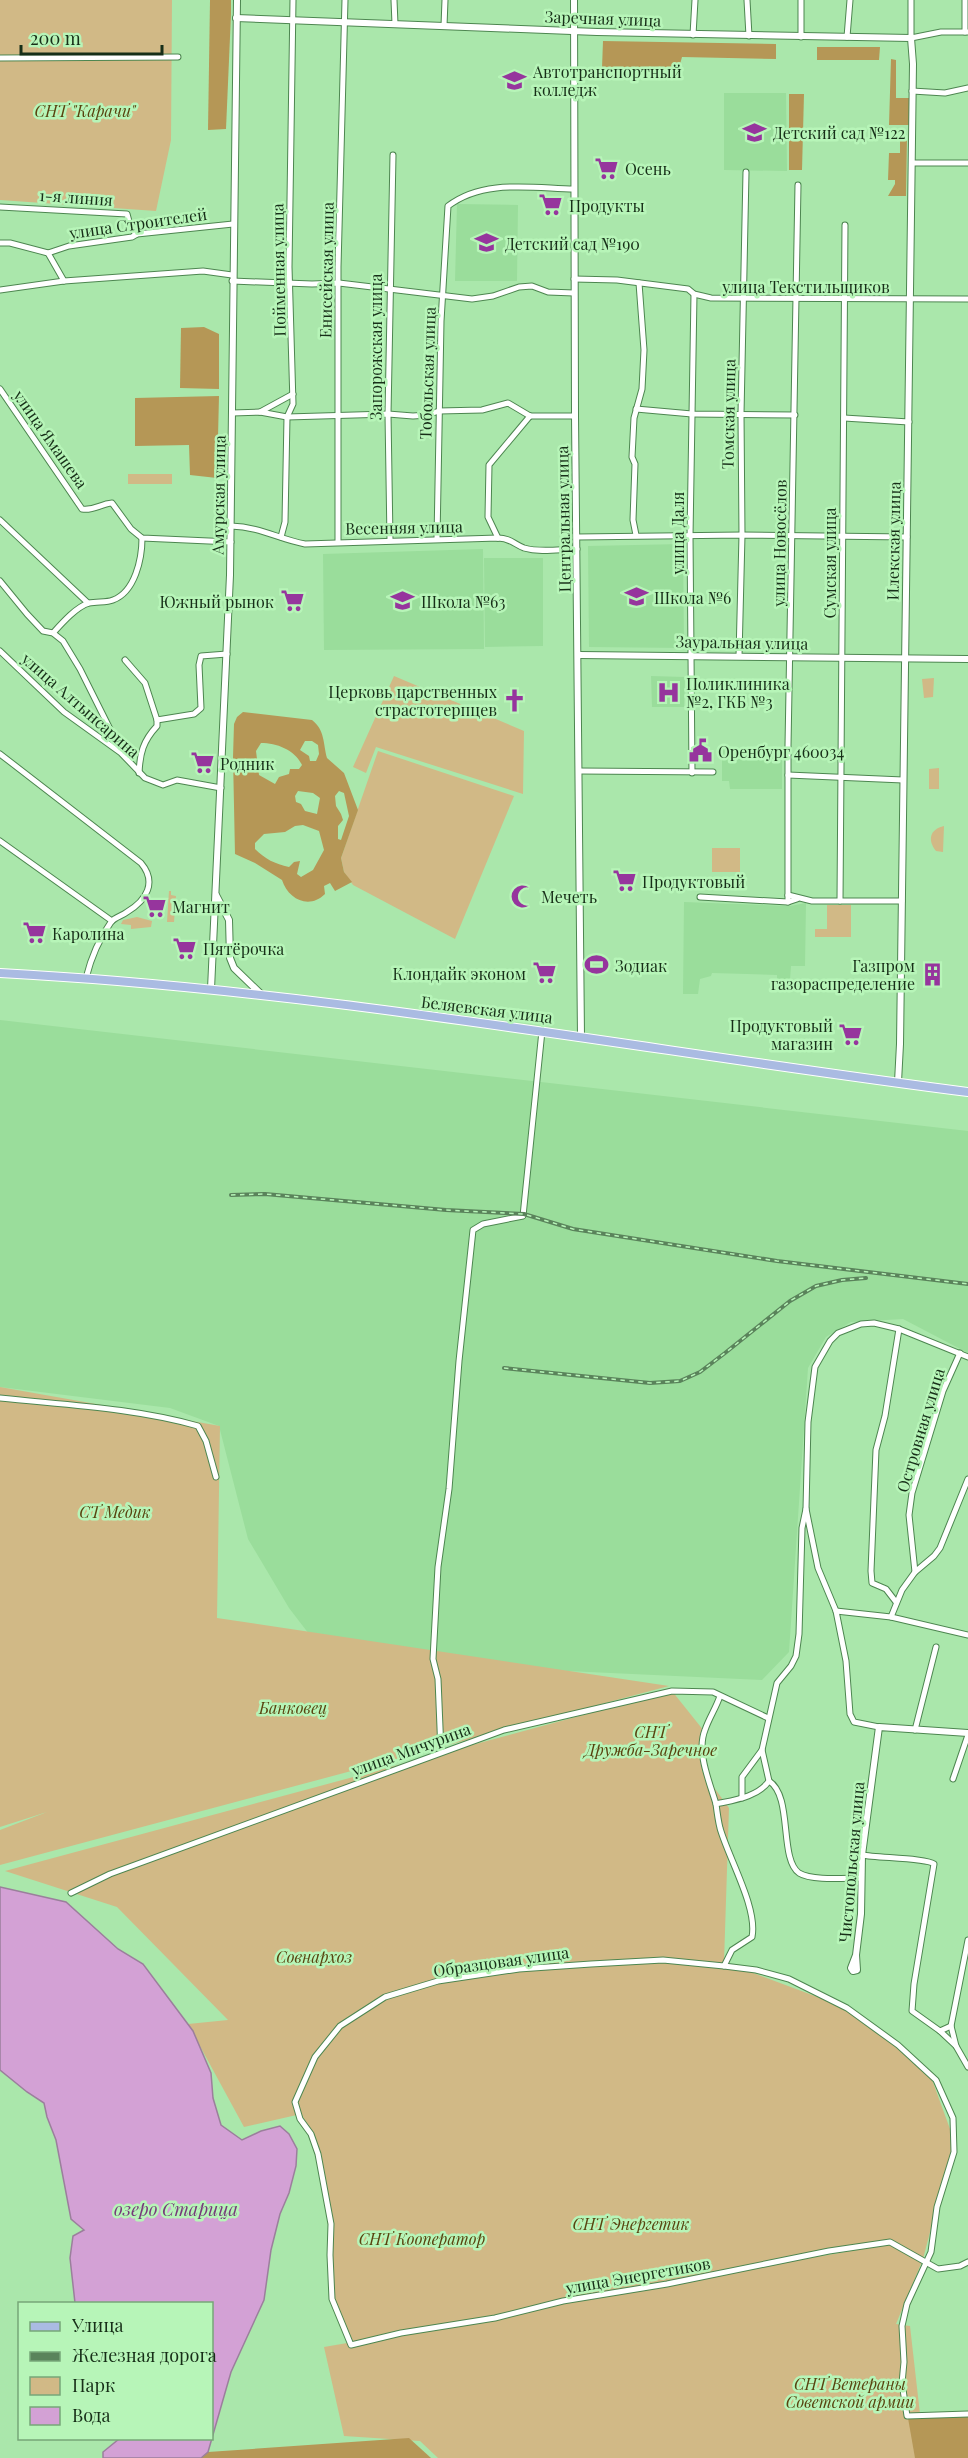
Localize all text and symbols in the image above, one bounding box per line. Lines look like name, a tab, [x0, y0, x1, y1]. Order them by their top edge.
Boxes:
street label: Заречная улица	[544, 5, 662, 31]
scale bar	[21, 18, 162, 56]
text: 200 m	[30, 26, 81, 50]
place label: Автотранспортный колледж	[532, 61, 682, 100]
school or university icon: Автотранспортный колледж	[502, 67, 528, 93]
park label: СНТ "Карачи"	[34, 100, 137, 121]
school or university icon: Детский сад №122	[742, 119, 768, 145]
place label: Детский сад №122	[773, 122, 906, 143]
supermarket icon: Осень	[594, 155, 620, 181]
place label: Осень	[625, 158, 671, 179]
street label: 1-я линия	[39, 184, 114, 210]
supermarket icon: Продукты	[538, 192, 564, 218]
place label: Продукты	[569, 195, 645, 216]
street label: Енисейская улица	[314, 202, 338, 338]
street label: улица Строителей	[67, 203, 208, 243]
street label: Пойменная улица	[266, 203, 290, 337]
school or university icon: Детский сад №190	[474, 230, 500, 256]
place label: Детский сад №190	[505, 233, 640, 254]
street label: Запорожская улица	[365, 274, 386, 420]
street label: улица Текстильщиков	[721, 276, 890, 297]
street label: Тобольская улица	[414, 306, 440, 440]
street label: Томская улица	[717, 359, 739, 469]
street label: улица Ямашева	[9, 385, 93, 492]
street label: Амурская улица	[206, 435, 230, 556]
street label: Центральная улица	[551, 445, 575, 593]
street label: улица Новосёлов	[767, 479, 791, 608]
street label: Илекская улица	[881, 481, 905, 601]
street label: улица Даля	[667, 491, 688, 575]
street label: Сумская улица	[819, 507, 840, 619]
street label: Весенняя улица	[345, 515, 463, 539]
school or university icon: Школа №6	[623, 584, 649, 610]
place label: Школа №6	[654, 587, 731, 608]
supermarket icon: Южный рынок	[279, 588, 305, 614]
school or university icon: Школа №63	[390, 588, 416, 614]
place label: Южный рынок	[159, 591, 274, 612]
place label: Школа №63	[421, 591, 506, 612]
street label: Зауральная улица	[675, 630, 809, 654]
street label: улица Алтынсарина	[17, 647, 144, 762]
place label: Поликлиника №2, ГКБ №3	[686, 673, 790, 712]
hospital icon: Поликлиника №2, ГКБ №3	[655, 679, 681, 705]
place label: Церковь царственных страстотерпцев	[328, 681, 498, 720]
church icon: Церковь царственных страстотерпцев	[502, 687, 528, 713]
public building icon: Оренбург 460034	[687, 738, 713, 764]
place label: Оренбург 460034	[718, 741, 844, 762]
supermarket icon: Родник	[189, 750, 215, 776]
place label: Родник	[220, 753, 274, 774]
supermarket icon: Продуктовый	[611, 868, 637, 894]
place label: Продуктовый	[642, 871, 745, 892]
mosque icon: Мечеть	[510, 883, 536, 909]
place label: Мечеть	[541, 886, 597, 907]
supermarket icon: Магнит	[141, 893, 167, 919]
place label: Магнит	[172, 896, 230, 917]
supermarket icon: Каролина	[21, 920, 47, 946]
place label: Каролина	[52, 923, 125, 944]
supermarket icon: Пятёрочка	[172, 935, 198, 961]
place label: Пятёрочка	[203, 938, 284, 959]
sports icon: Зодиак	[584, 952, 610, 978]
place label: Зодиак	[615, 955, 667, 976]
place label: Газпром газораспределение	[771, 955, 915, 994]
supermarket icon: Клондайк эконом	[531, 960, 557, 986]
building icon: Газпром газораспределение	[920, 961, 946, 987]
place label: Клондайк эконом	[393, 963, 526, 984]
street label: Беляевская улица	[420, 991, 554, 1027]
place label: Продуктовый магазин	[730, 1015, 833, 1054]
supermarket icon: Продуктовый магазин	[838, 1021, 864, 1047]
street label: Островная улица	[891, 1365, 949, 1495]
park label: СТ Медик	[79, 1501, 151, 1522]
park label: Банковец	[258, 1697, 327, 1718]
street label: улица Мичурина	[348, 1718, 473, 1781]
park label: СНТ Дружба-Заречное	[582, 1721, 717, 1760]
street label: Чистопольская улица	[833, 1781, 869, 1943]
street label: Образцовая улица	[432, 1941, 570, 1981]
park label: Совнархоз	[276, 1946, 352, 1967]
water label: озеро Старица	[114, 2197, 238, 2221]
park label: СНТ Энергетик	[572, 2213, 690, 2234]
park label: СНТ Кооператор	[359, 2228, 486, 2249]
street label: улица Энергетиков	[563, 2252, 712, 2298]
legend	[18, 2302, 213, 2440]
text: Улица	[71, 2313, 123, 2337]
text: Железная дорога	[72, 2343, 217, 2367]
text: Парк	[72, 2373, 115, 2397]
park label: СНТ Ветераны Советской армии	[786, 2373, 914, 2412]
text: Вода	[72, 2403, 110, 2427]

